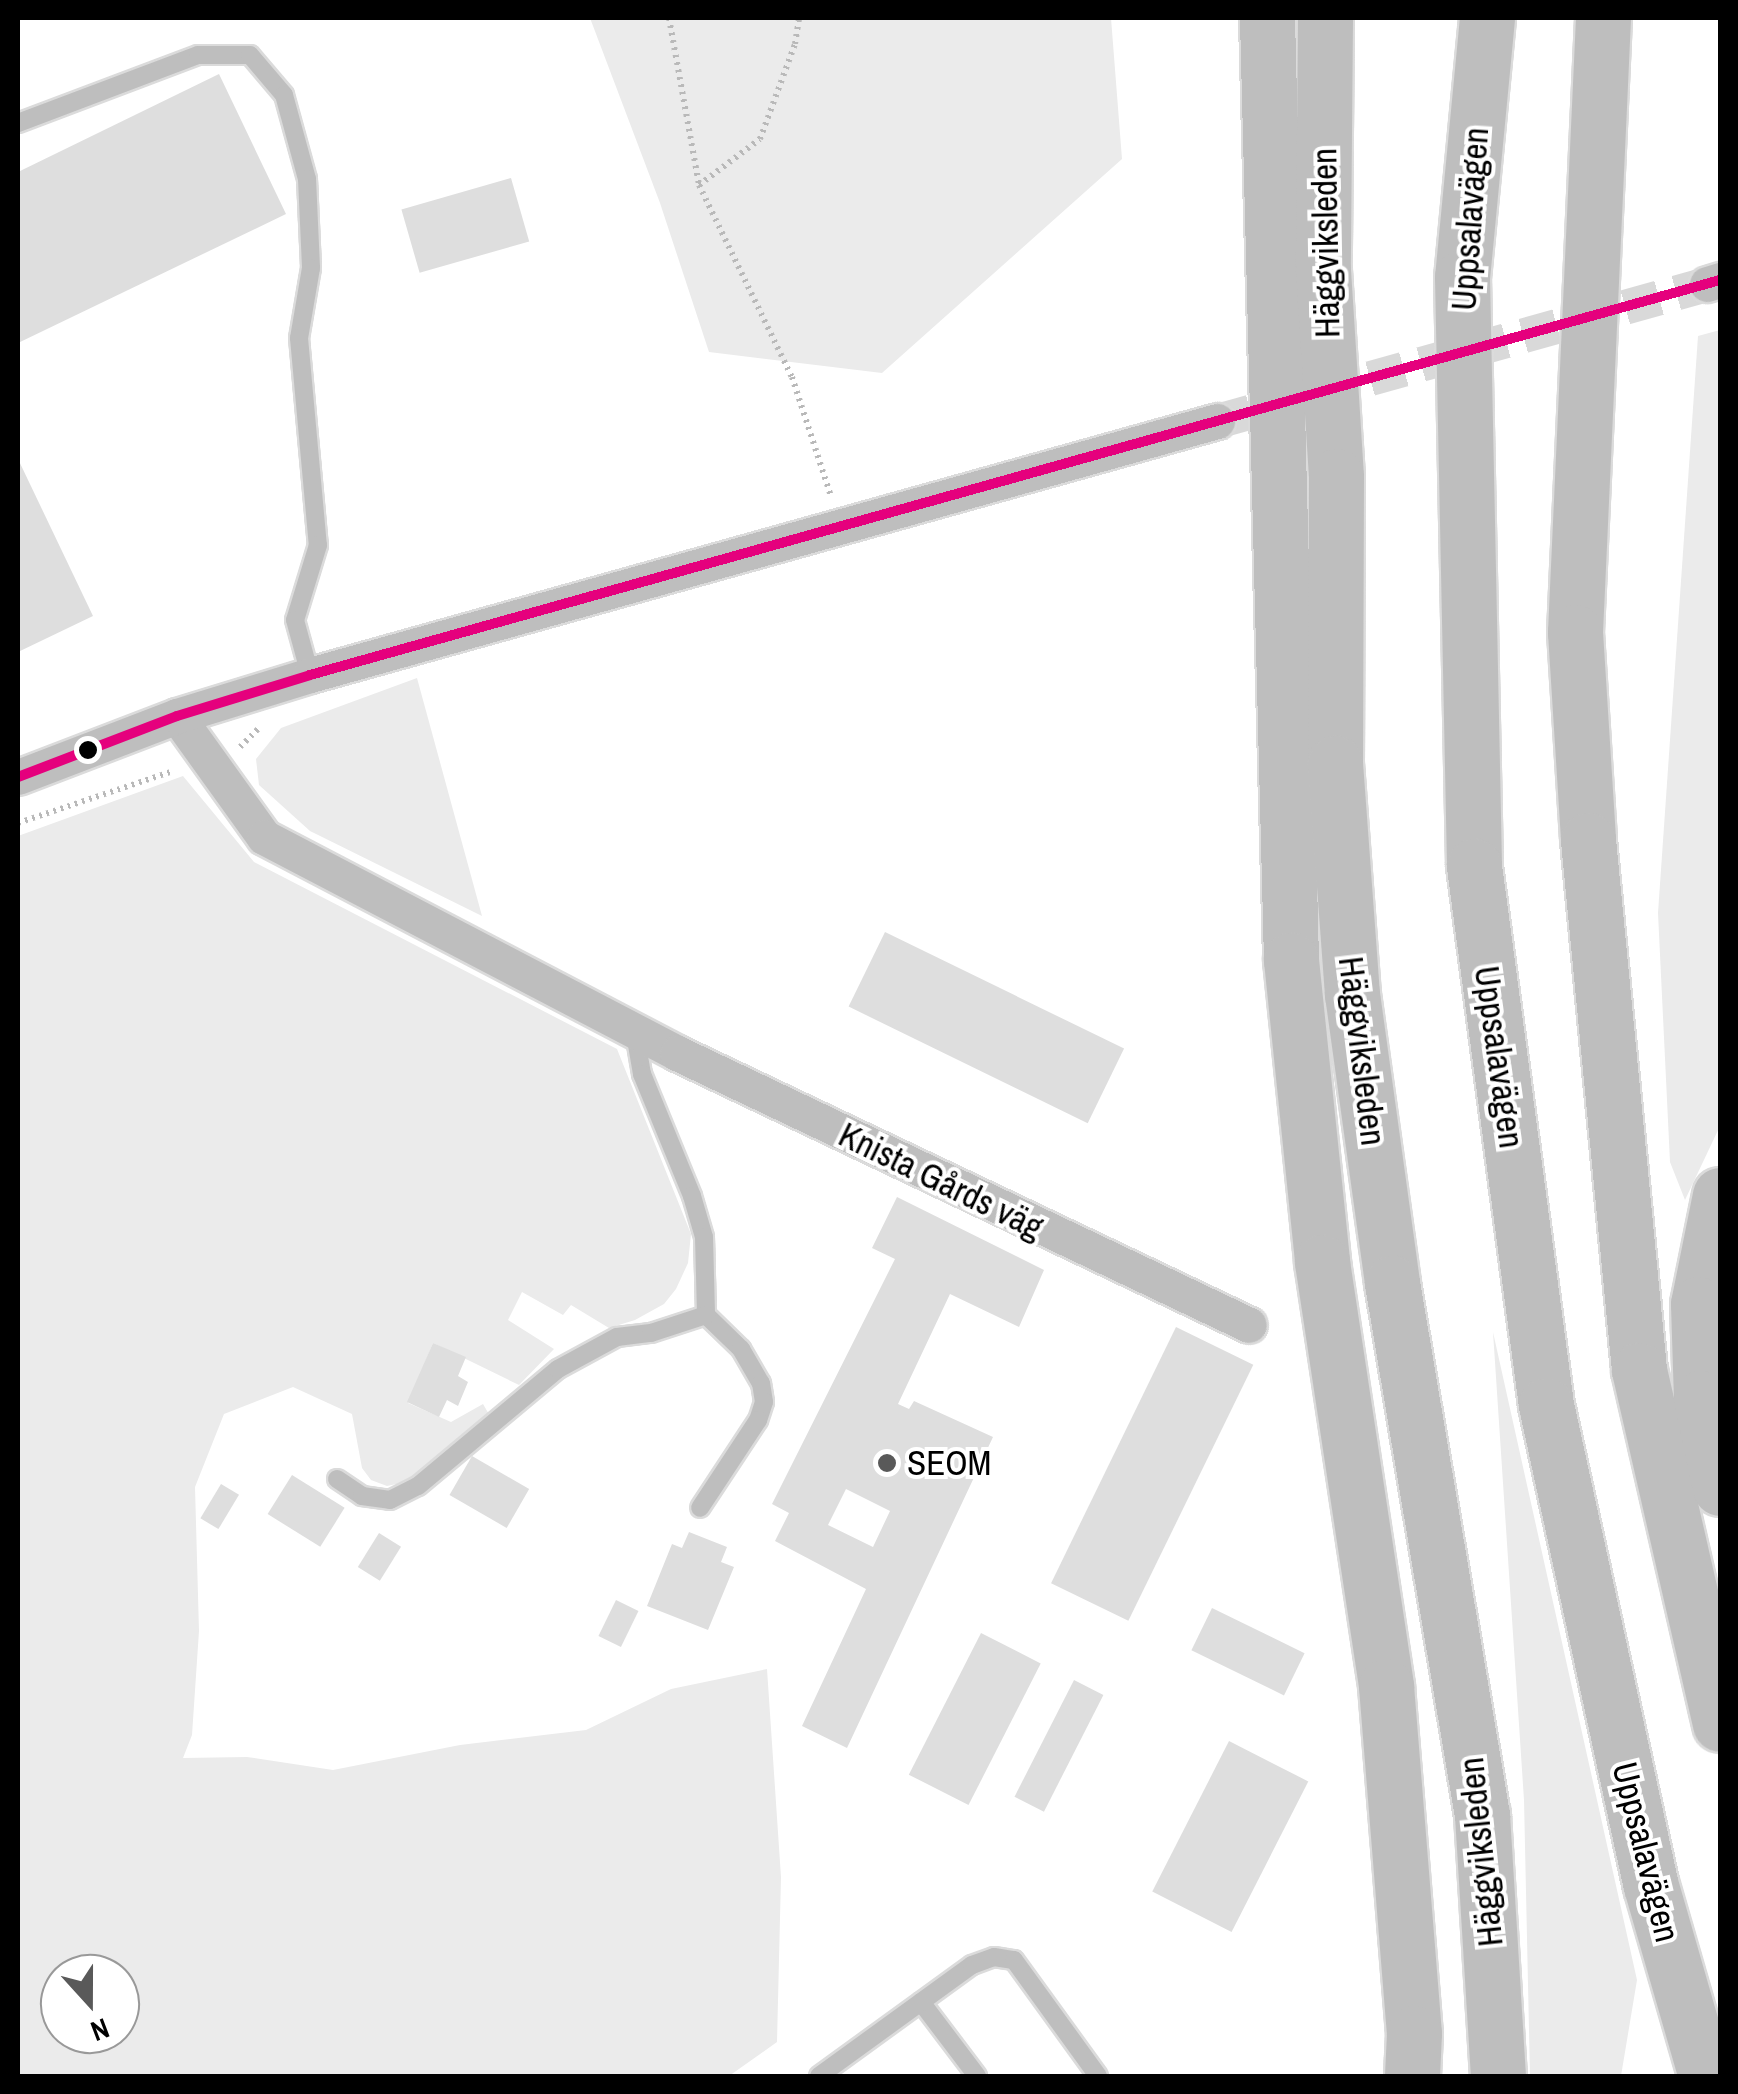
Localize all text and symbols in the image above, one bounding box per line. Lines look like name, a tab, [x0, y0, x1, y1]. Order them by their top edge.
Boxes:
street label: Uppsalavägen	[1443, 126, 1497, 312]
street label: Häggviksleden	[1303, 148, 1349, 338]
unlabelled marker	[78, 740, 98, 760]
street label: Häggviksleden	[1330, 954, 1394, 1148]
street label: Uppsalavägen	[1465, 963, 1533, 1151]
street label: Knista Gårds väg	[832, 1114, 1050, 1248]
place label: SEOM	[907, 1442, 992, 1484]
marker: SEOM	[876, 1452, 898, 1474]
street label: Häggviksleden	[1450, 1755, 1512, 1949]
street label: Uppsalavägen	[1603, 1758, 1689, 1946]
north arrow	[40, 1954, 140, 2054]
text: N	[85, 2009, 115, 2051]

